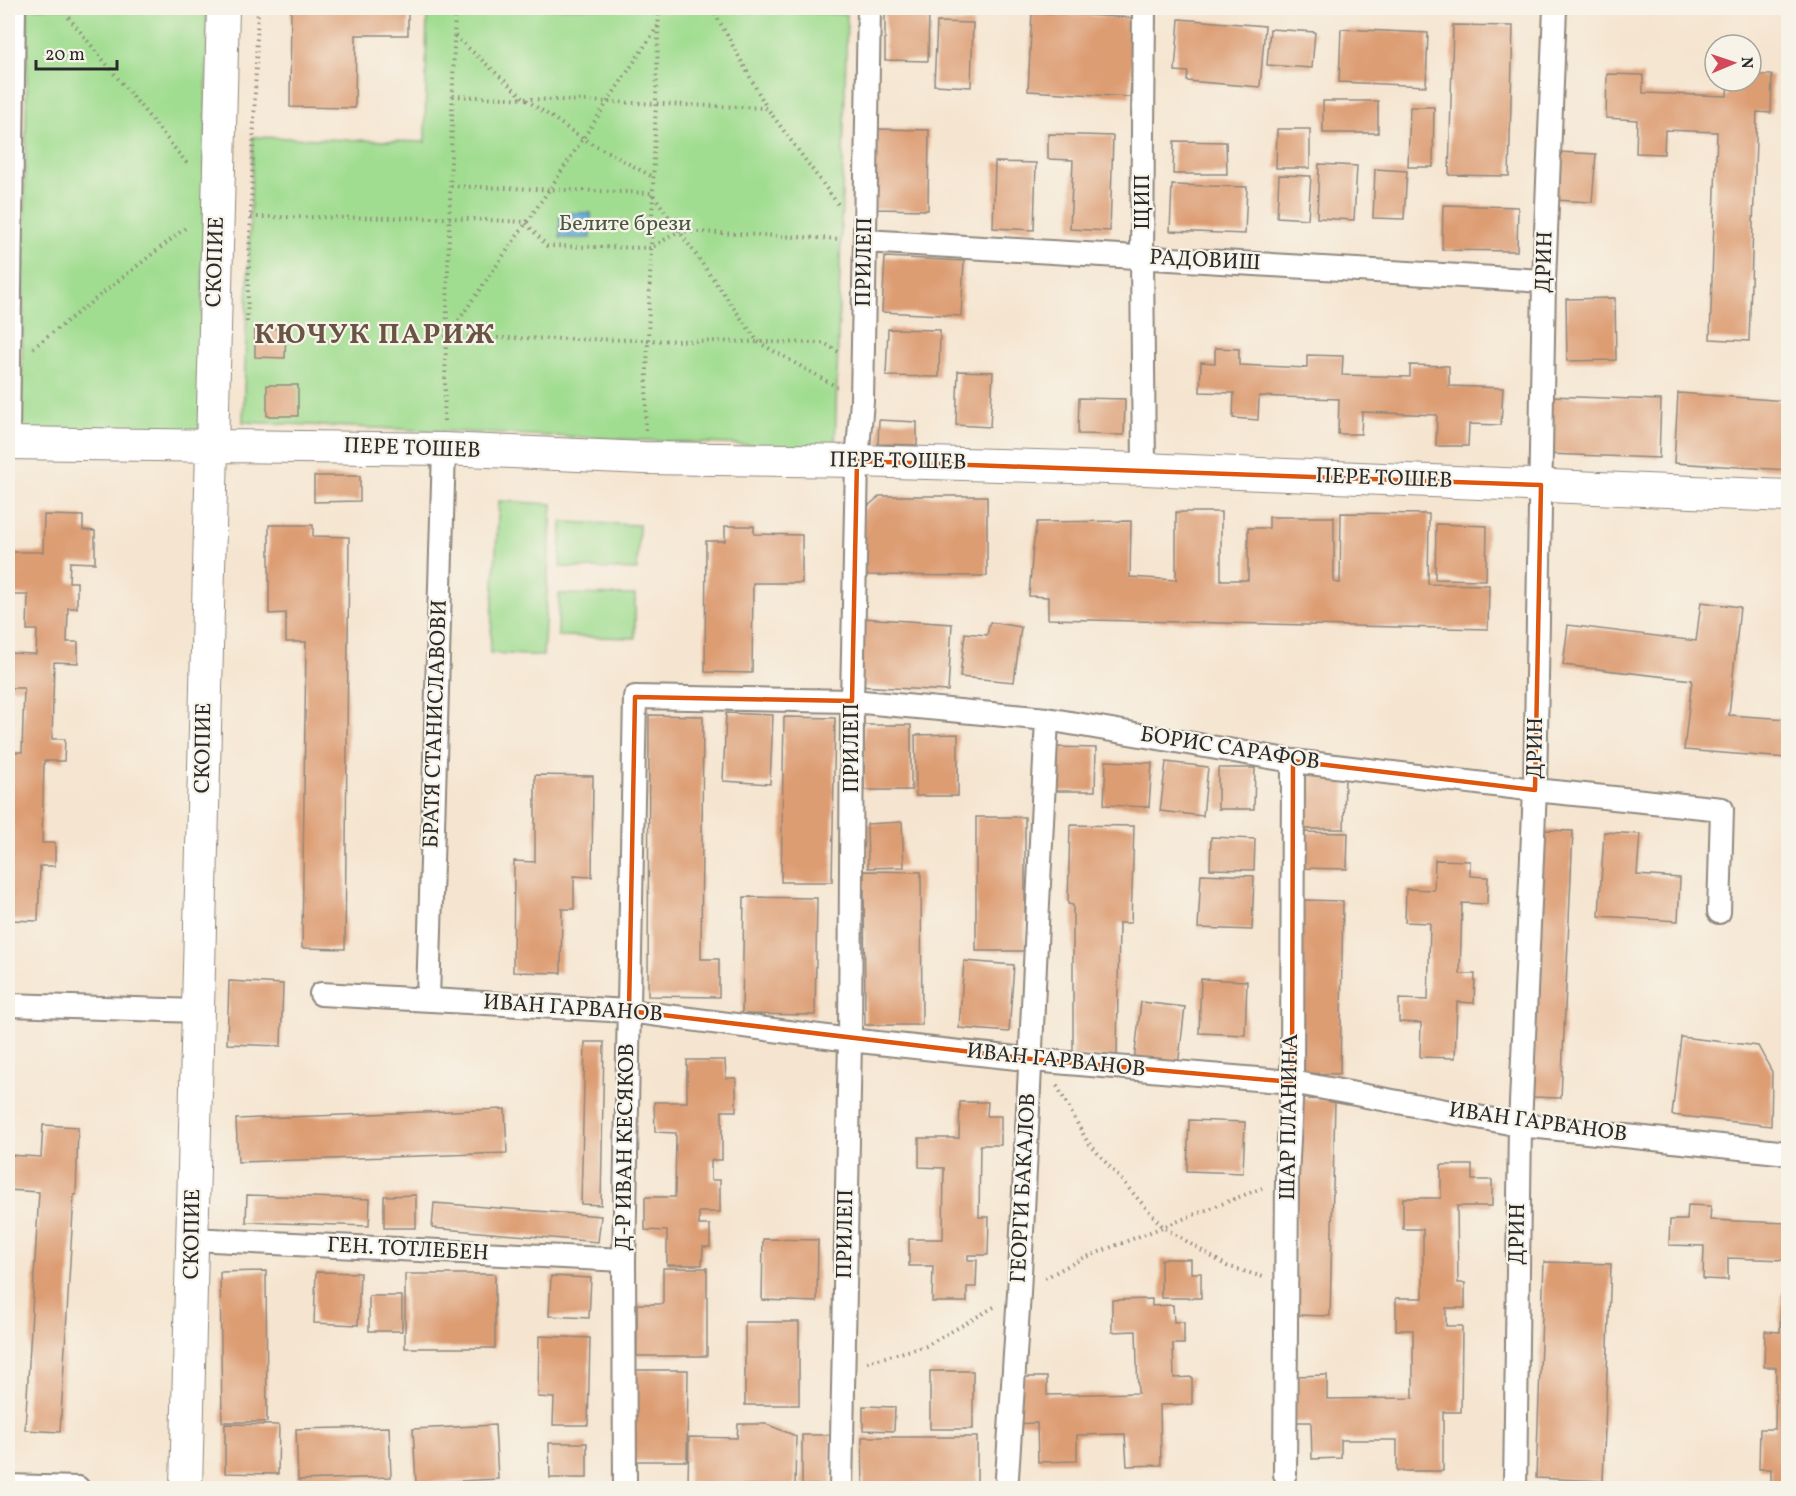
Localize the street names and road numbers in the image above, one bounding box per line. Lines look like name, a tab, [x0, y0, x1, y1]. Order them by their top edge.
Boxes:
street label: ЩИП	[1128, 174, 1159, 230]
street label: СКОПИЕ	[199, 216, 233, 308]
street label: ПРИЛЕП	[849, 217, 881, 307]
street label: ДРИН	[1528, 231, 1562, 293]
street label: РАДОВИШ	[1148, 243, 1262, 279]
street label: ПЕРЕ ТОШЕВ	[343, 431, 481, 467]
street label: ПЕРЕ ТОШЕВ	[829, 445, 967, 479]
street label: ПЕРЕ ТОШЕВ	[1315, 461, 1453, 497]
street label: БРАТЯ СТАНИСЛАВОВИ	[416, 599, 456, 849]
street label: СКОПИЕ	[188, 702, 220, 794]
street label: ПРИЛЕП	[837, 703, 868, 793]
street label: ДРИН	[1520, 717, 1552, 779]
street label: БОРИС САРАФОВ	[1138, 720, 1322, 778]
street label: ИВАН ГАРВАНОВ	[482, 987, 664, 1031]
street label: ШАР ПЛАНИНА	[1273, 1033, 1307, 1201]
street label: ИВАН ГАРВАНОВ	[965, 1036, 1147, 1086]
street label: Д-Р ИВАН КЕСЯКОВ	[609, 1043, 643, 1251]
street label: ГЕОРГИ БАКАЛОВ	[1004, 1092, 1044, 1284]
street label: ИВАН ГАРВАНОВ	[1447, 1095, 1629, 1151]
street label: СКОПИЕ	[177, 1188, 209, 1280]
street label: ПРИЛЕП	[830, 1189, 862, 1279]
street label: ДРИН	[1502, 1203, 1534, 1265]
street label: ГЕН. ТОТЛЕБЕН	[326, 1230, 490, 1270]

